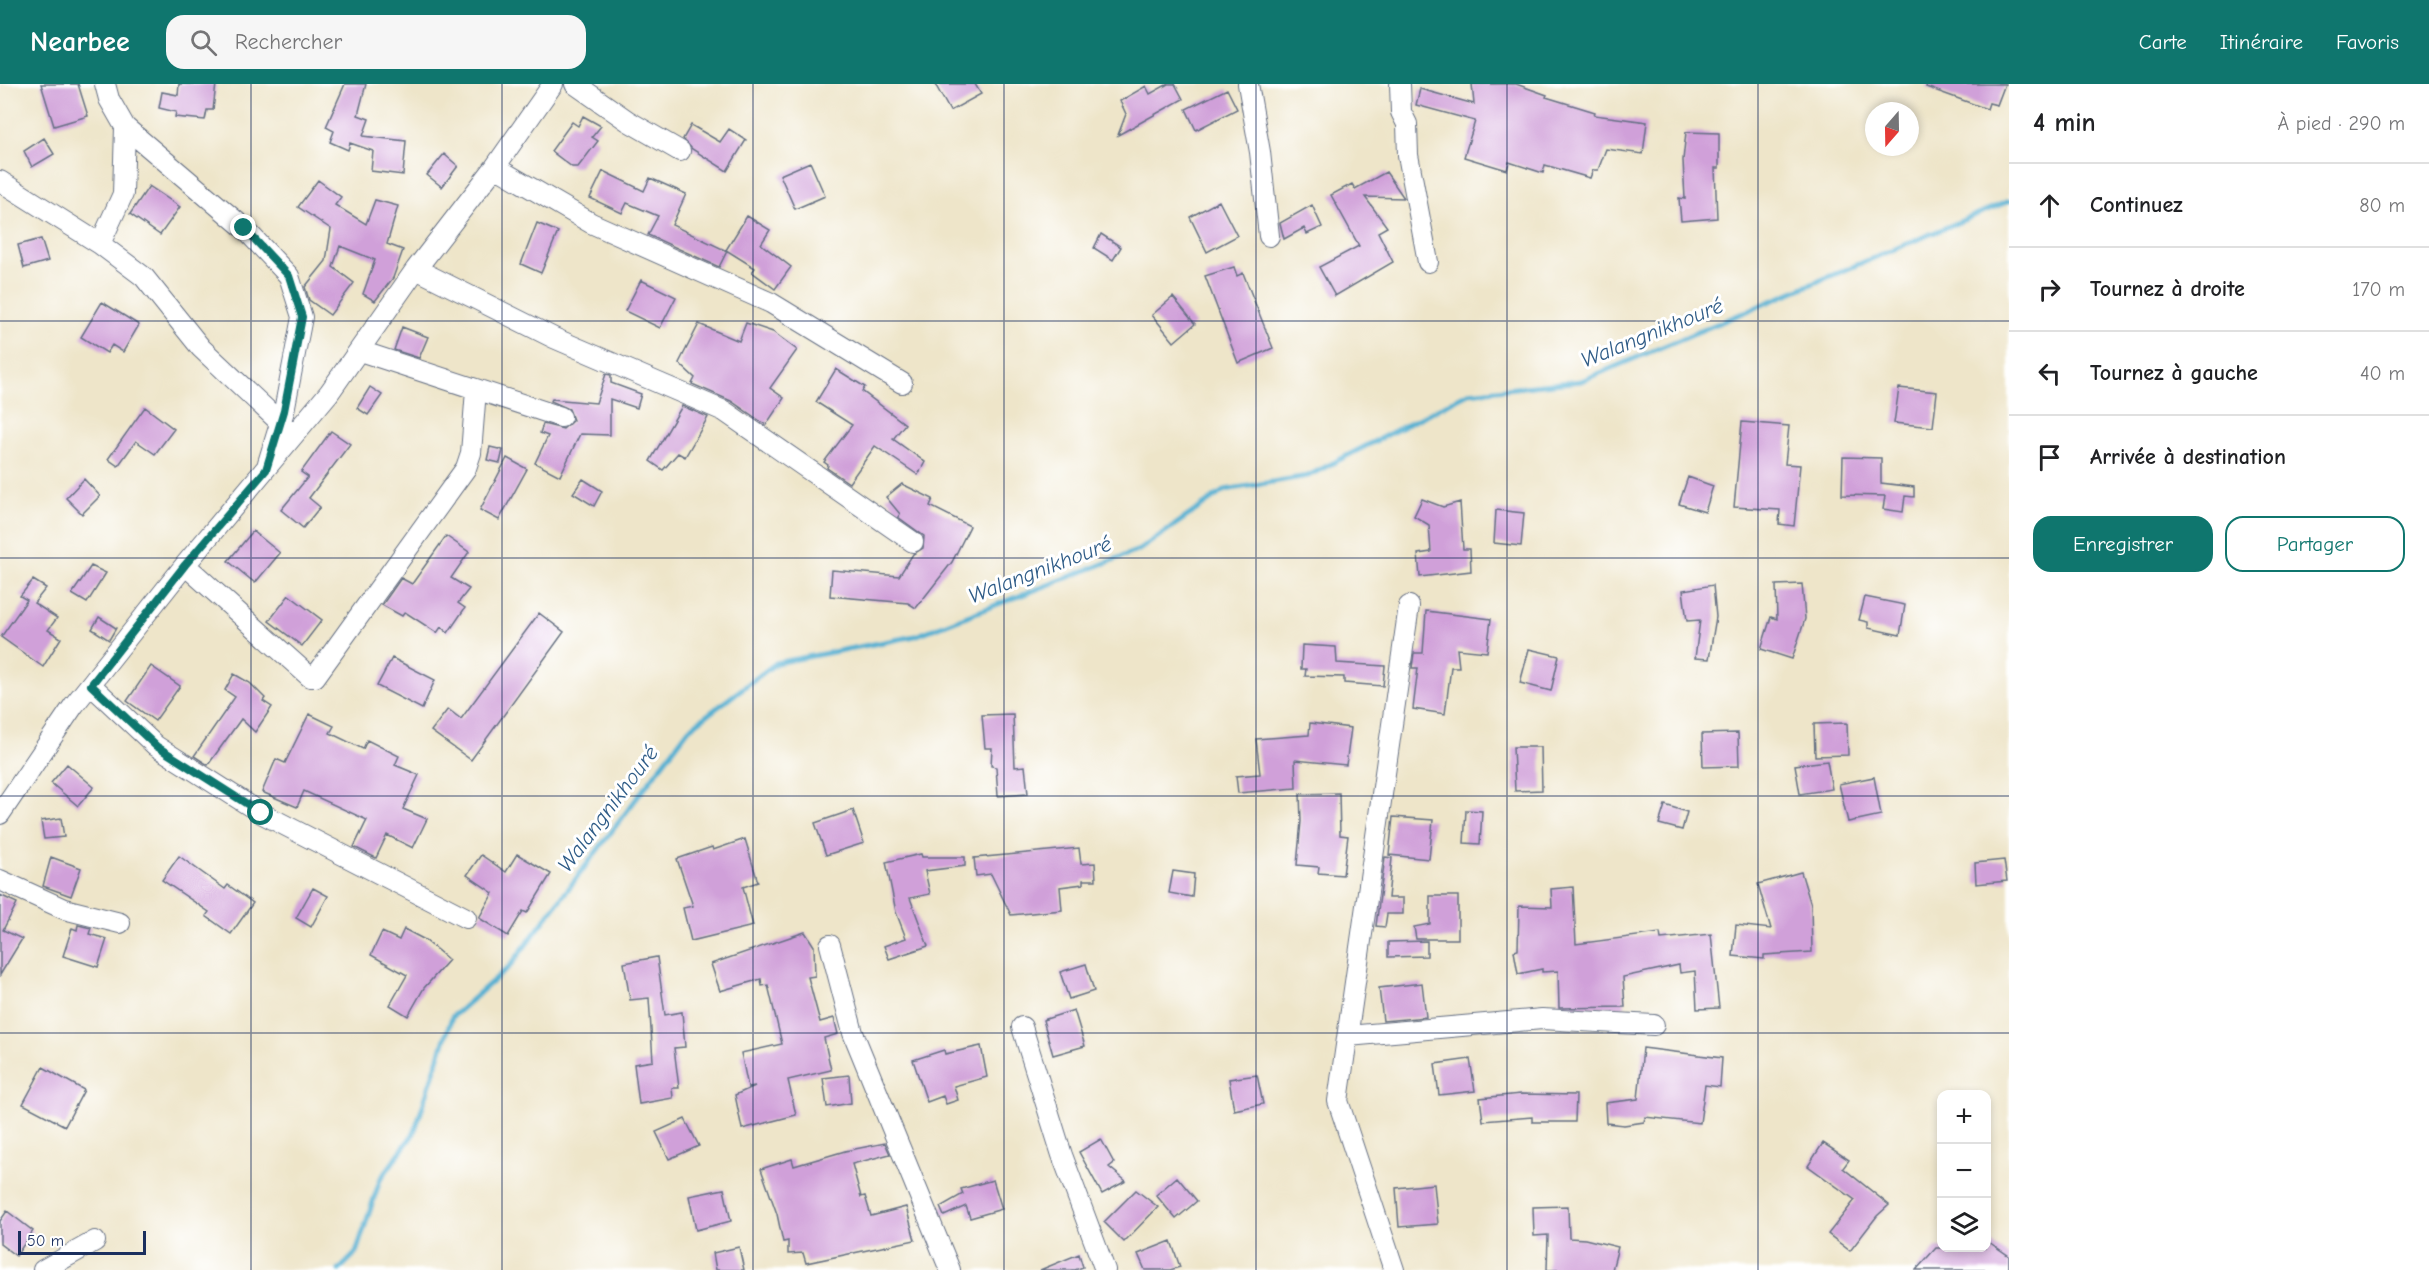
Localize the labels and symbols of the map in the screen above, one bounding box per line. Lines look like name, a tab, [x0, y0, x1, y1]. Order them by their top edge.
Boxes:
north arrow	[1865, 102, 1919, 156]
route end	[230, 214, 256, 240]
water label: Walangnikhouré	[1577, 293, 1727, 373]
water label: Walangnikhouré	[965, 531, 1115, 609]
water label: Walangnikhouré	[552, 741, 664, 877]
route start	[247, 799, 273, 825]
scale bar	[18, 1228, 146, 1256]

